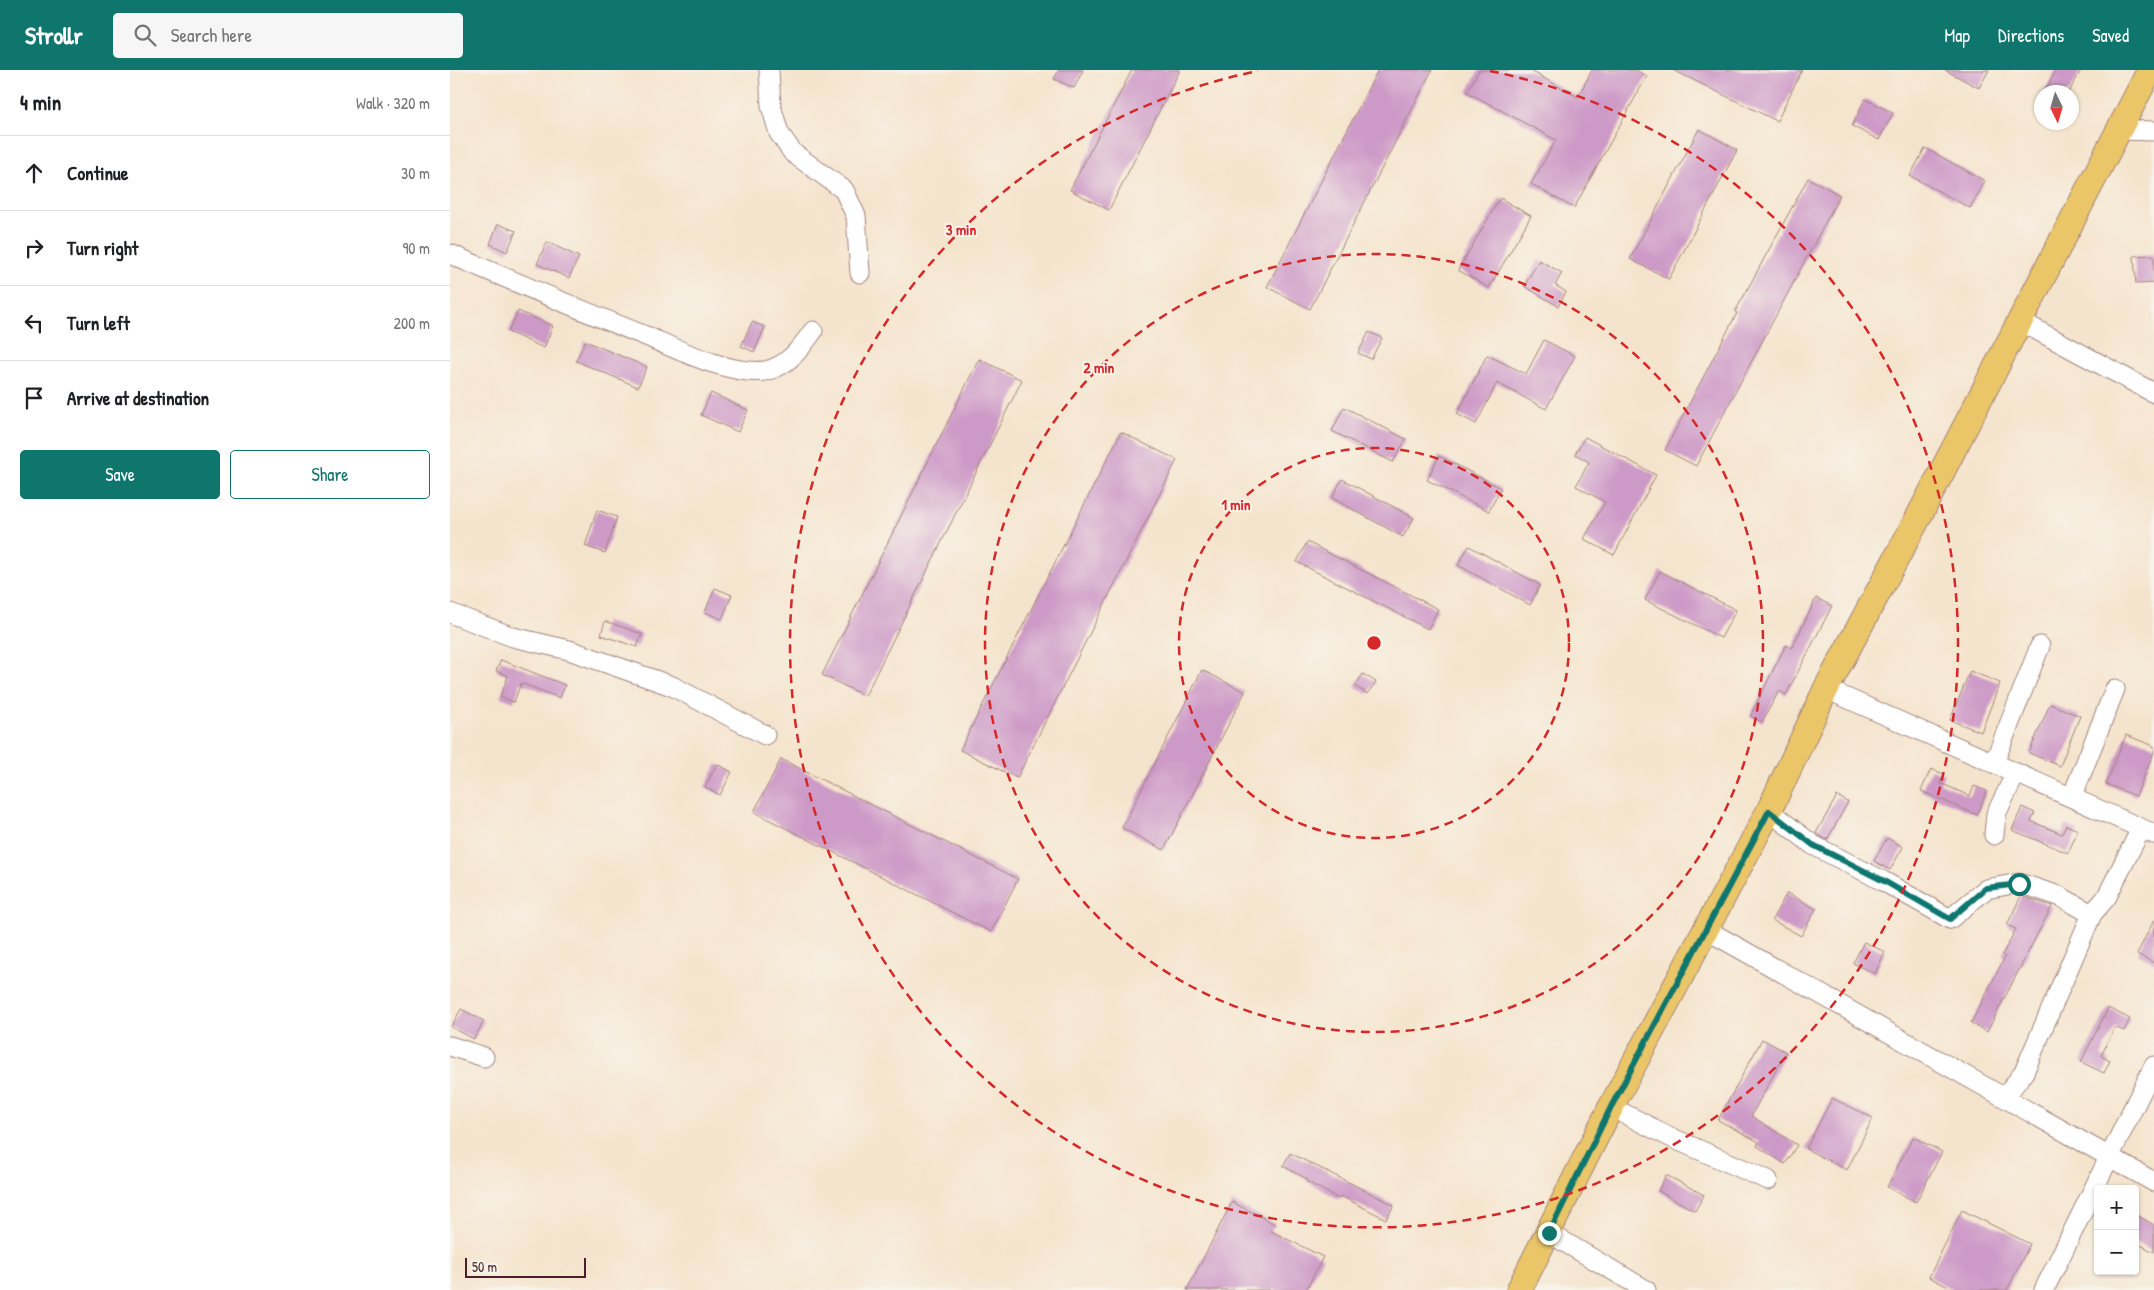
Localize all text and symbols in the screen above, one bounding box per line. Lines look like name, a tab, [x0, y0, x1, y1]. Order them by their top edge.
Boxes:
search box	[113, 13, 463, 58]
text: Strollr	[25, 19, 83, 51]
icon: search	[131, 21, 159, 49]
text: Search here	[171, 22, 252, 48]
text: Map	[1945, 23, 1970, 48]
text: Directions	[1998, 23, 2064, 48]
text: Saved	[2092, 23, 2129, 48]
north arrow	[2034, 85, 2079, 130]
text: 4 min	[20, 88, 61, 117]
text: Walk · 320 m	[356, 92, 430, 114]
icon: ahead	[20, 159, 48, 187]
text: Continue	[67, 160, 128, 186]
text: 30 m	[401, 162, 430, 184]
text: 3 min	[946, 219, 976, 240]
icon: right	[20, 234, 48, 262]
text: Turn right	[67, 235, 138, 261]
text: 90 m	[402, 237, 430, 259]
icon: left	[20, 309, 48, 337]
text: Turn left	[67, 310, 130, 336]
text: 200 m	[394, 312, 430, 334]
text: 2 min	[1084, 357, 1115, 378]
icon: arrive	[20, 384, 48, 412]
text: Arrive at destination	[67, 385, 209, 411]
button: Save	[20, 450, 220, 499]
button: Share	[230, 450, 430, 499]
text: 1 min	[1221, 494, 1251, 515]
centre of rings	[1365, 634, 1383, 652]
route start	[2008, 873, 2031, 896]
map controls	[2094, 1185, 2139, 1275]
button: +	[2094, 1185, 2139, 1230]
route end	[1538, 1222, 1561, 1245]
button: −	[2094, 1230, 2139, 1275]
scale bar	[465, 1255, 586, 1278]
text: 50 m	[472, 1257, 497, 1276]

